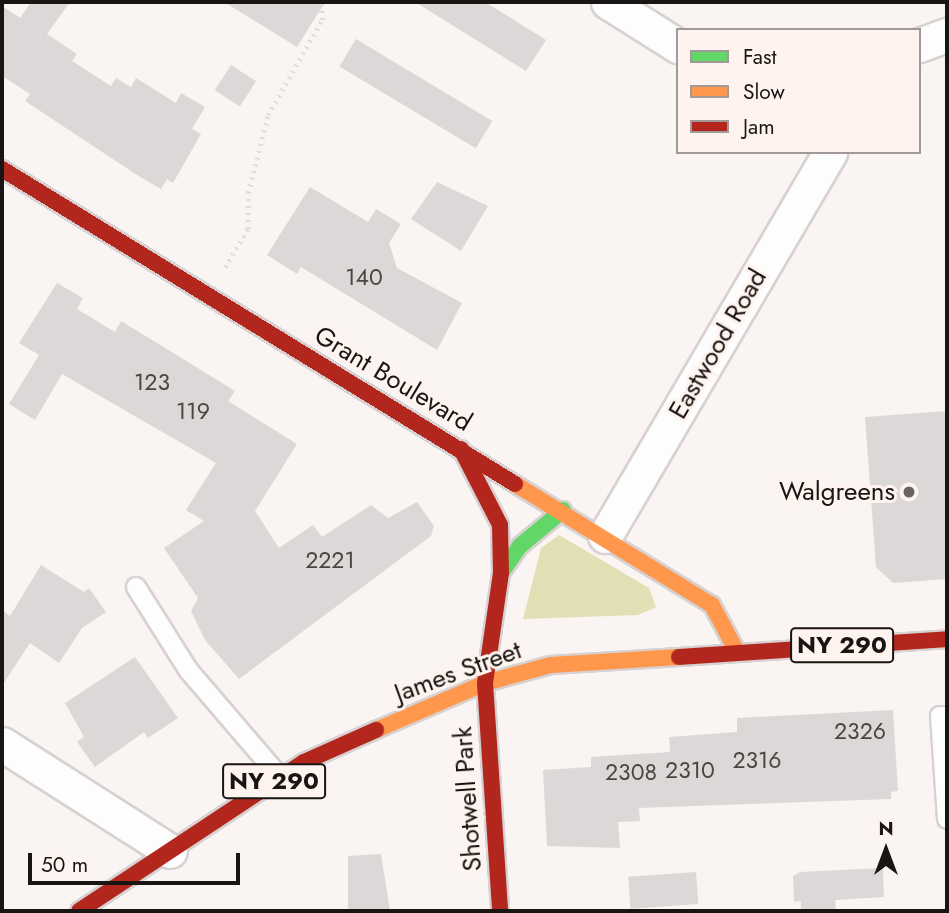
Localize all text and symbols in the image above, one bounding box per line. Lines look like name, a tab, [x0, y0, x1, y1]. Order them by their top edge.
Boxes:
legend	[676, 28, 921, 154]
text: Fast	[743, 42, 776, 72]
text: Slow	[743, 77, 785, 107]
text: Jam	[743, 112, 775, 142]
house number: 140	[345, 263, 383, 291]
street label: Eastwood Road	[663, 263, 773, 425]
street label: Grant Boulevard	[309, 320, 477, 438]
house number: 123	[134, 368, 170, 396]
house number: 119	[176, 397, 210, 425]
place label: Walgreens	[779, 476, 895, 508]
marker: Walgreens	[901, 484, 917, 500]
house number: 2221	[305, 546, 355, 574]
road number: NY 290	[790, 624, 894, 666]
street label: James Street	[390, 635, 526, 709]
house number: 2326	[834, 717, 886, 745]
street label: Shotwell Park	[447, 726, 489, 872]
house number: 2316	[732, 746, 782, 774]
house number: 2310	[665, 756, 715, 784]
house number: 2308	[605, 758, 657, 786]
road number: NY 290	[222, 760, 326, 802]
north arrow	[851, 815, 921, 885]
text: N	[878, 815, 894, 842]
scale bar	[32, 839, 243, 883]
text: 50 m	[41, 850, 88, 880]

